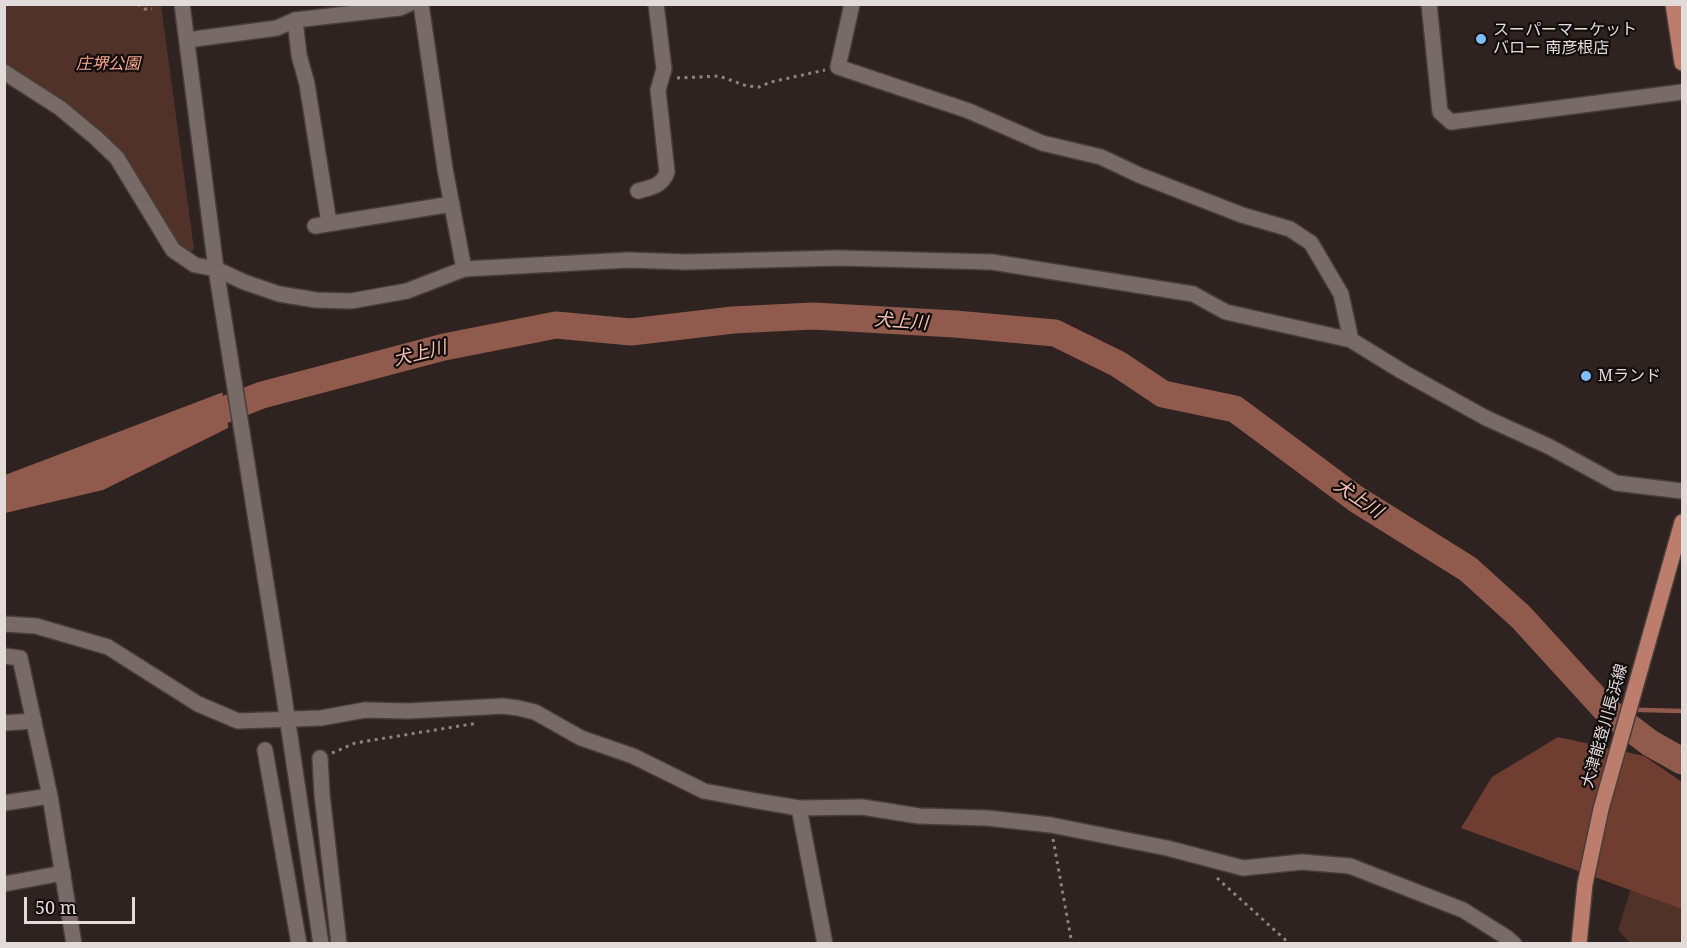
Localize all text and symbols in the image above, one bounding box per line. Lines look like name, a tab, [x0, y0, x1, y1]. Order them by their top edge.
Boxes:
place label: スーパーマーケット バロー 南彦根店	[1493, 20, 1637, 58]
marker: スーパーマーケット バロー 南彦根店	[1474, 32, 1488, 46]
park label: 庄堺公園	[76, 54, 140, 74]
water label: 犬上川	[873, 309, 929, 335]
water label: 犬上川	[391, 337, 449, 371]
place label: Mランド	[1598, 366, 1661, 386]
marker: Mランド	[1579, 369, 1593, 383]
water label: 犬上川	[1330, 475, 1386, 523]
street label: 大津能登川長浜線	[1578, 662, 1632, 790]
scale bar	[27, 885, 138, 923]
text: 50 m	[35, 895, 77, 919]

